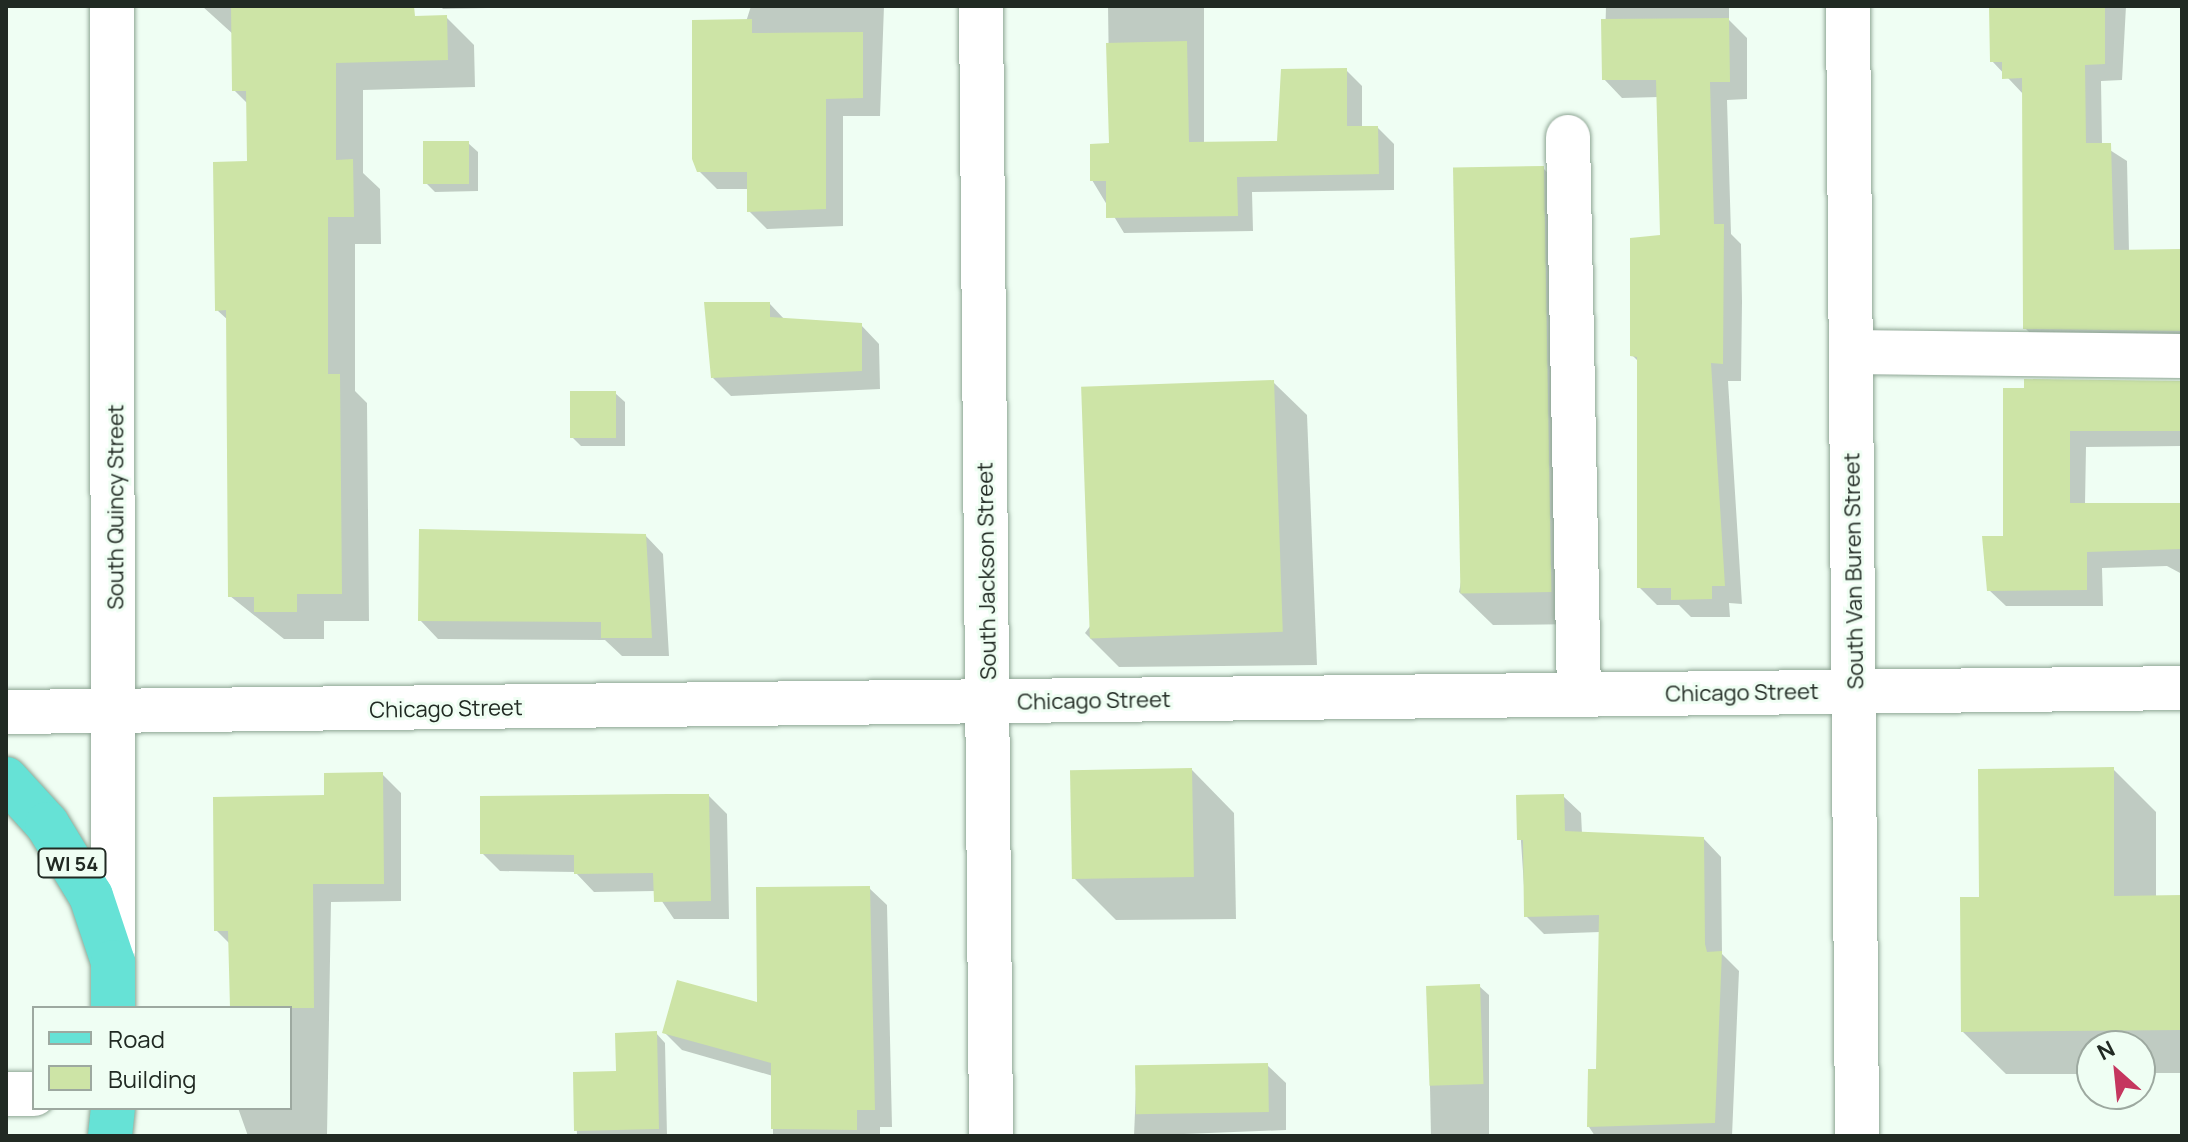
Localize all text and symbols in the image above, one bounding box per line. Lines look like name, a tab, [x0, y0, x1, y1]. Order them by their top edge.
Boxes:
street label: South Quincy Street	[103, 404, 129, 610]
street label: South Van Buren Street	[1839, 452, 1869, 690]
street label: South Jackson Street	[972, 462, 1002, 680]
street label: Chicago Street	[1665, 678, 1819, 708]
street label: Chicago Street	[1017, 686, 1171, 716]
street label: Chicago Street	[369, 694, 523, 724]
road number: WI 54	[36, 847, 108, 879]
legend	[32, 1006, 292, 1110]
text: Road	[108, 1022, 165, 1055]
north arrow	[2076, 1030, 2156, 1110]
text: N	[2092, 1033, 2120, 1067]
text: Building	[108, 1062, 196, 1095]

